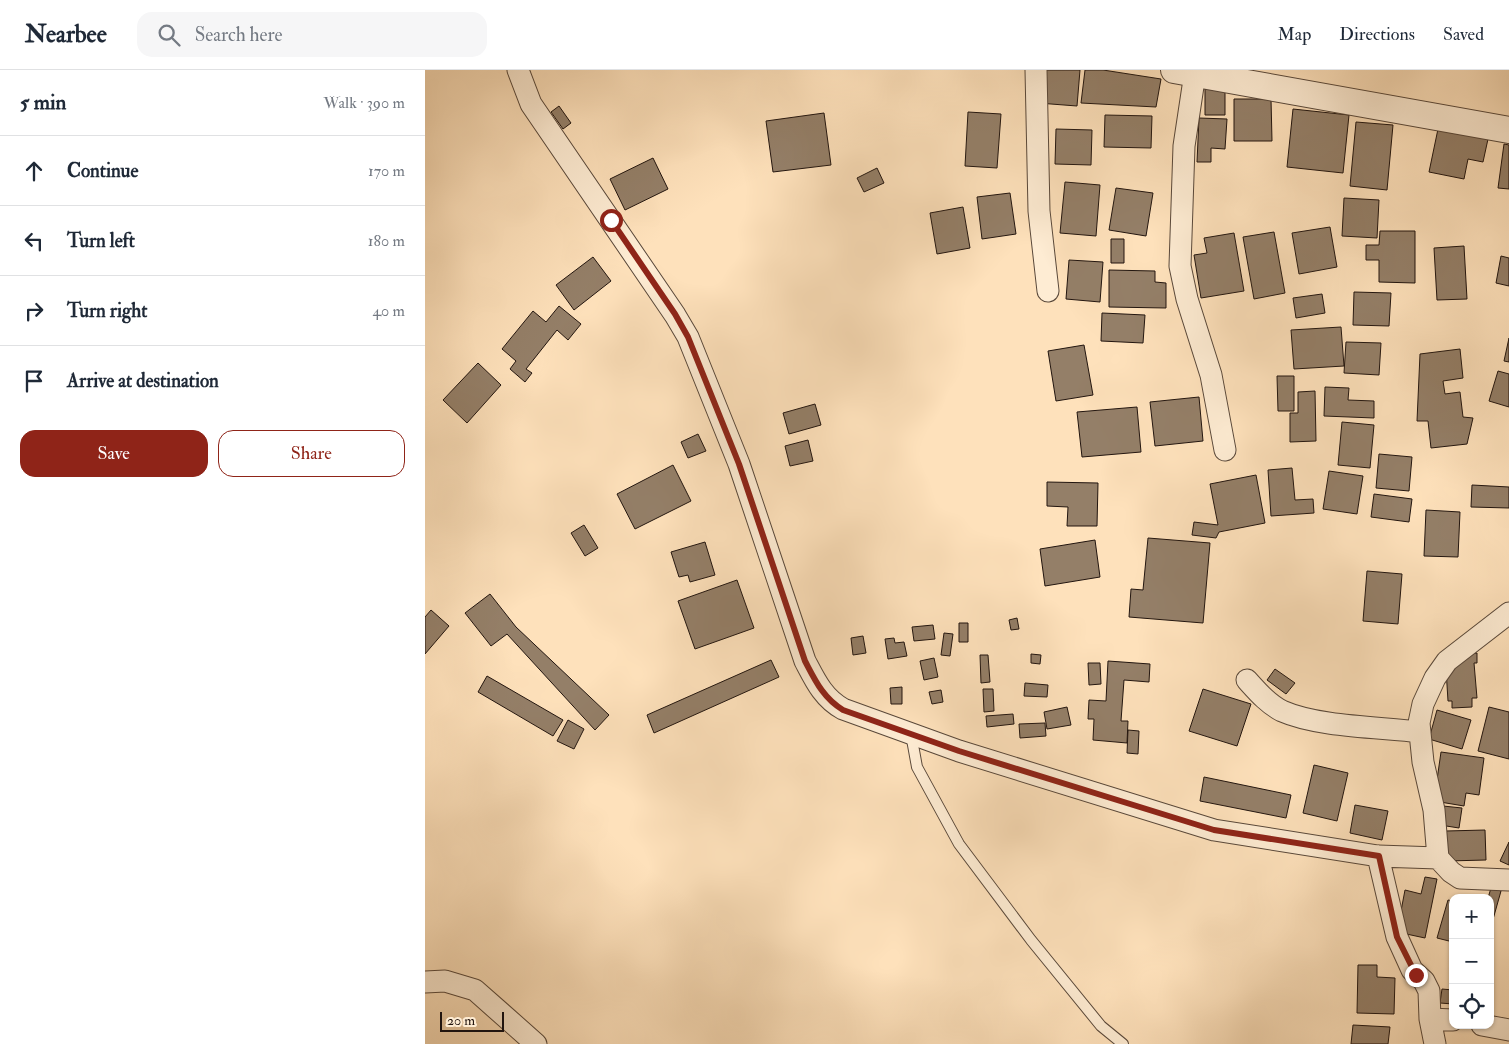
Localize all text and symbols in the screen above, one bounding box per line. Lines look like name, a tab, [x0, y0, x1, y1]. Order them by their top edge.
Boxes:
search box	[137, 12, 487, 57]
text: Nearbee	[25, 19, 107, 50]
icon: search	[155, 21, 183, 49]
text: Search here	[195, 23, 282, 47]
text: Map	[1278, 23, 1311, 46]
text: Directions	[1339, 23, 1415, 46]
text: Saved	[1443, 23, 1484, 46]
text: 5 min	[20, 89, 66, 116]
text: Walk · 390 m	[324, 93, 405, 113]
icon: ahead	[20, 157, 48, 185]
text: Continue	[67, 159, 138, 183]
text: 170 m	[368, 161, 405, 181]
route start	[600, 209, 623, 232]
icon: left	[20, 227, 48, 255]
text: Turn left	[67, 229, 135, 253]
text: 180 m	[368, 231, 405, 251]
icon: right	[20, 297, 48, 325]
text: Turn right	[67, 299, 147, 323]
text: 40 m	[372, 301, 405, 321]
icon: arrive	[20, 367, 48, 395]
text: Arrive at destination	[67, 369, 219, 393]
button: Save	[20, 430, 208, 477]
button: Share	[218, 430, 405, 477]
map controls	[1449, 894, 1494, 1029]
button: +	[1449, 894, 1494, 939]
button: −	[1449, 939, 1494, 984]
route end	[1405, 964, 1428, 987]
button: locate	[1449, 984, 1494, 1029]
scale bar	[440, 1009, 504, 1032]
text: 20 m	[447, 1012, 475, 1029]

